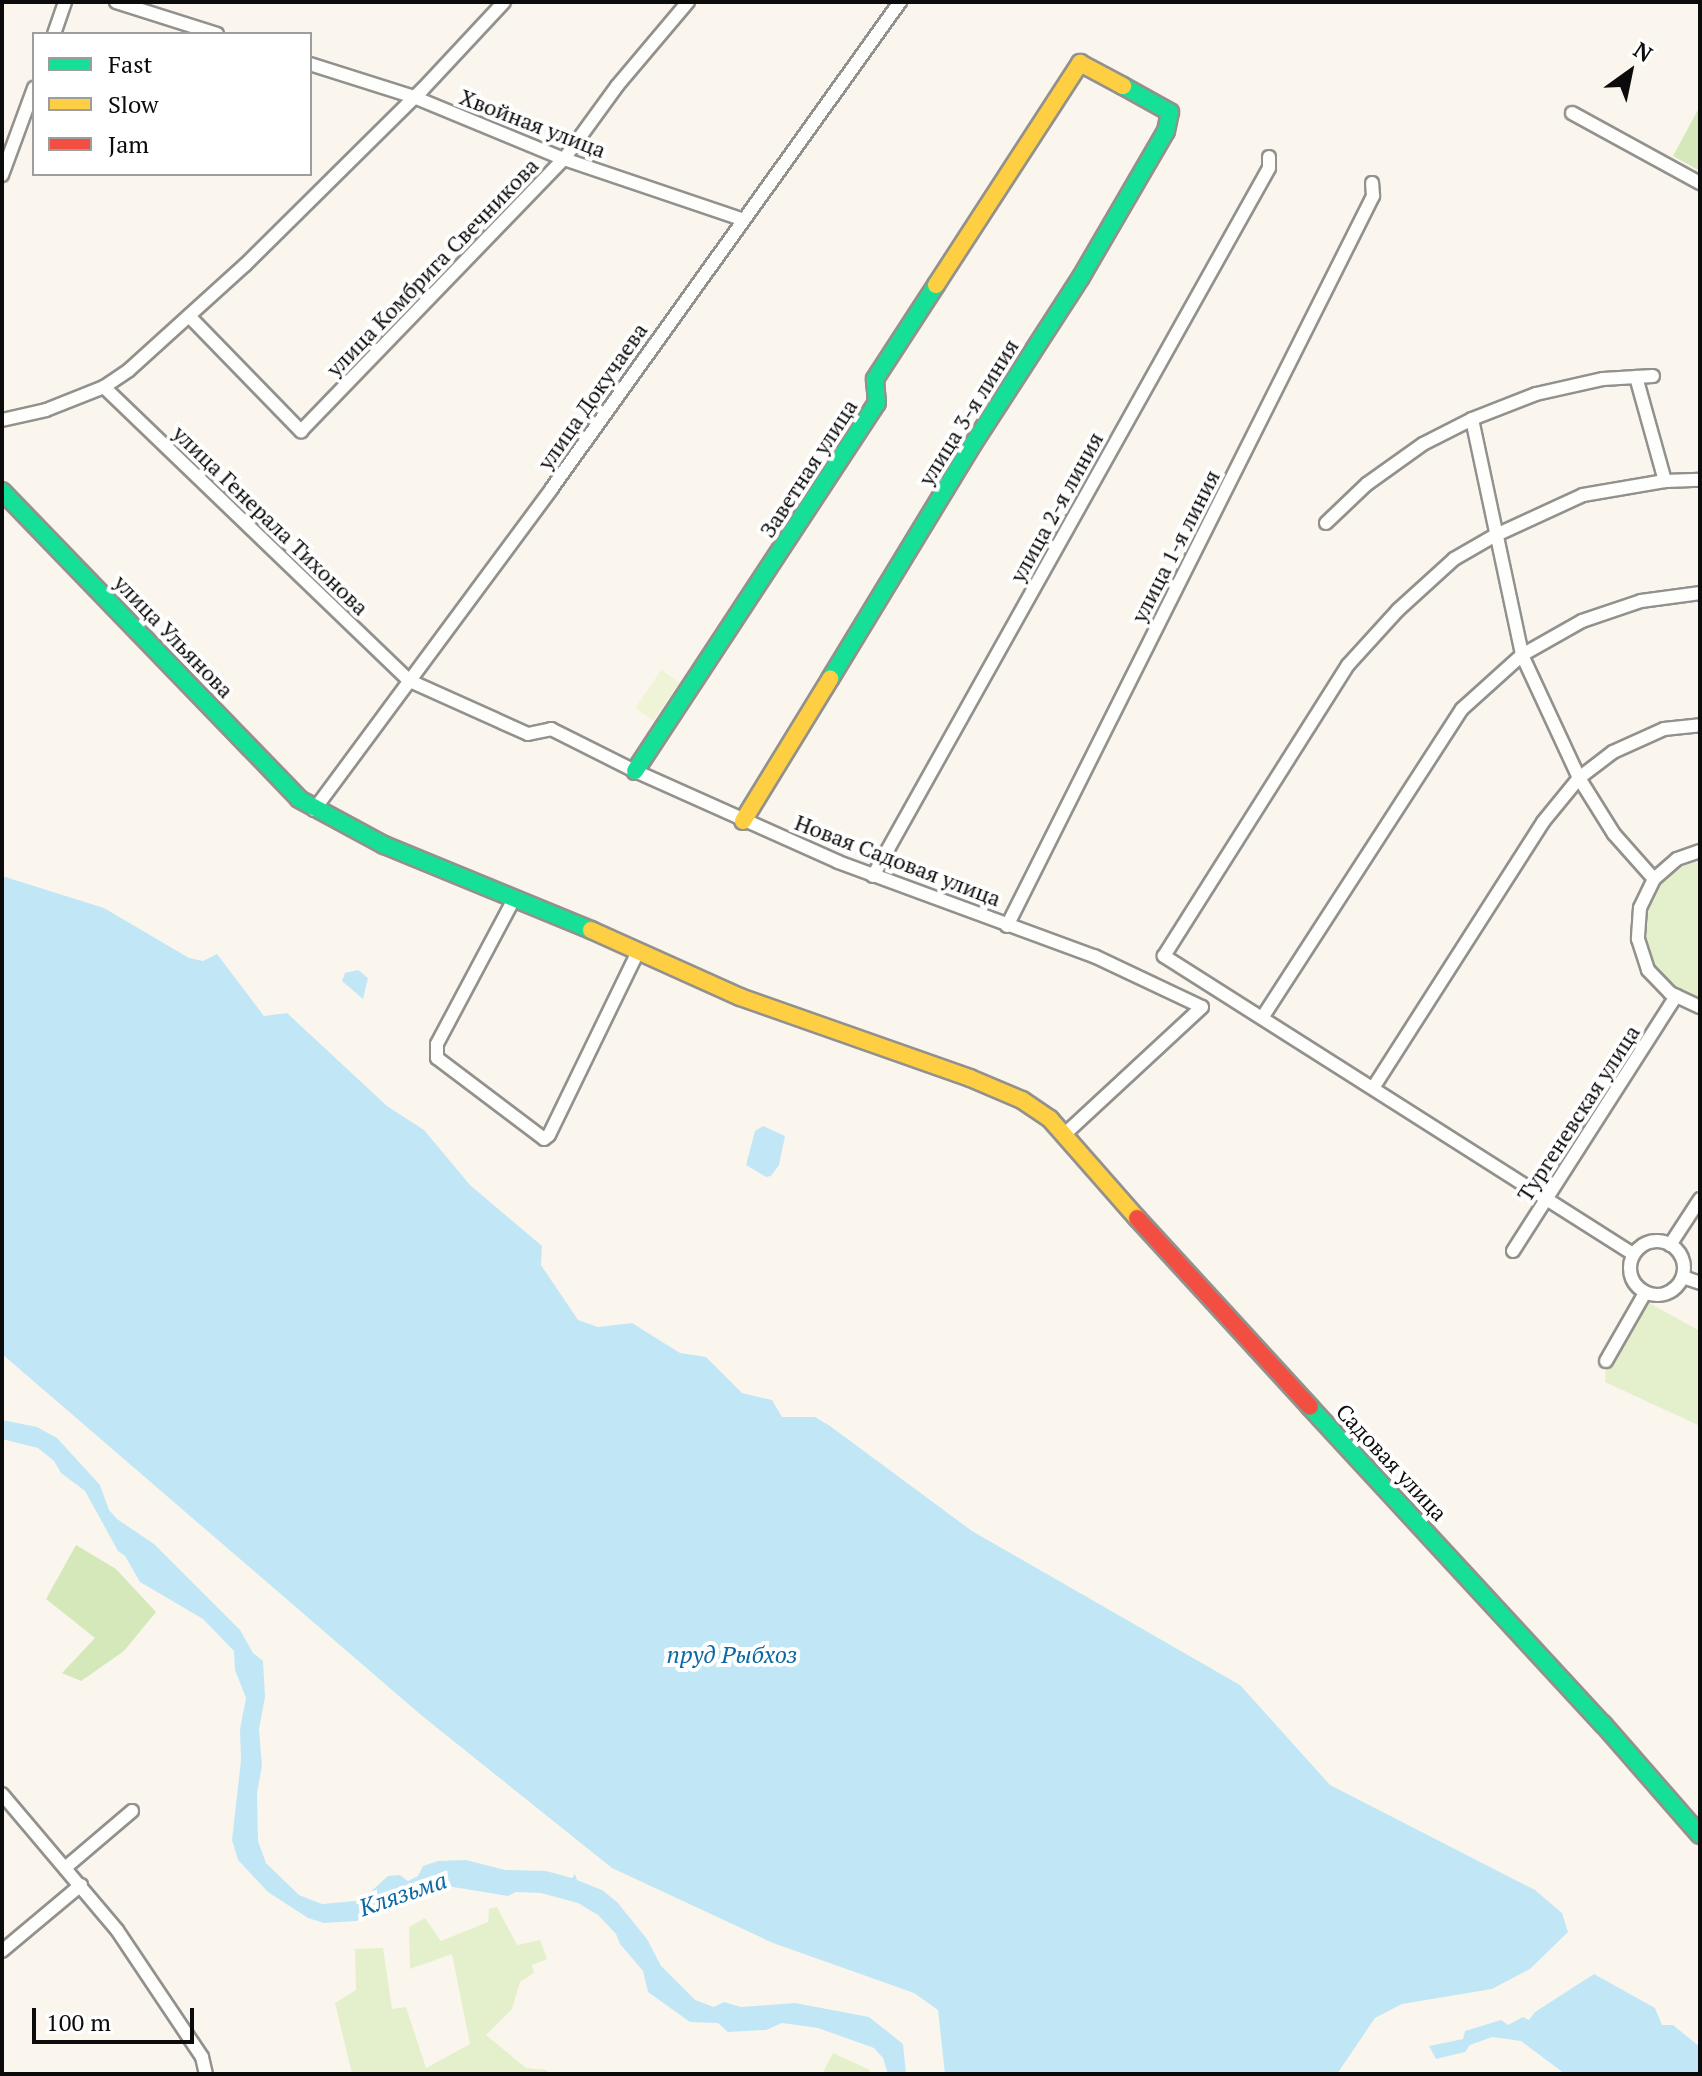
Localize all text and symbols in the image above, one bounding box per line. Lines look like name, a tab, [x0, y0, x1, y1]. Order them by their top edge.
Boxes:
legend	[32, 32, 312, 176]
north arrow	[1590, 32, 1670, 112]
text: N	[1628, 35, 1658, 68]
text: Fast	[108, 48, 152, 80]
street label: Хвойная улица	[456, 83, 610, 163]
text: Slow	[108, 88, 159, 120]
text: Jam	[108, 128, 149, 160]
street label: улица Комбрига Свечникова	[321, 152, 543, 382]
street label: улица Докучаева	[532, 318, 652, 474]
street label: улица 3-я линия	[912, 334, 1024, 490]
street label: Заветная улица	[754, 394, 862, 542]
street label: улица Генерала Тихонова	[168, 420, 374, 620]
street label: улица 2-я линия	[1004, 427, 1108, 587]
street label: улица 1-я линия	[1125, 465, 1225, 627]
street label: улица Ульянова	[109, 569, 239, 703]
street label: Новая Садовая улица	[791, 809, 1005, 911]
street label: Тургеневская улица	[1511, 1020, 1645, 1206]
street label: Садовая улица	[1331, 1398, 1453, 1526]
water label: пруд Рыбхоз	[667, 1641, 797, 1669]
water label: Клязьма	[355, 1866, 451, 1922]
scale bar	[36, 1992, 198, 2042]
text: 100 m	[46, 2006, 111, 2038]

